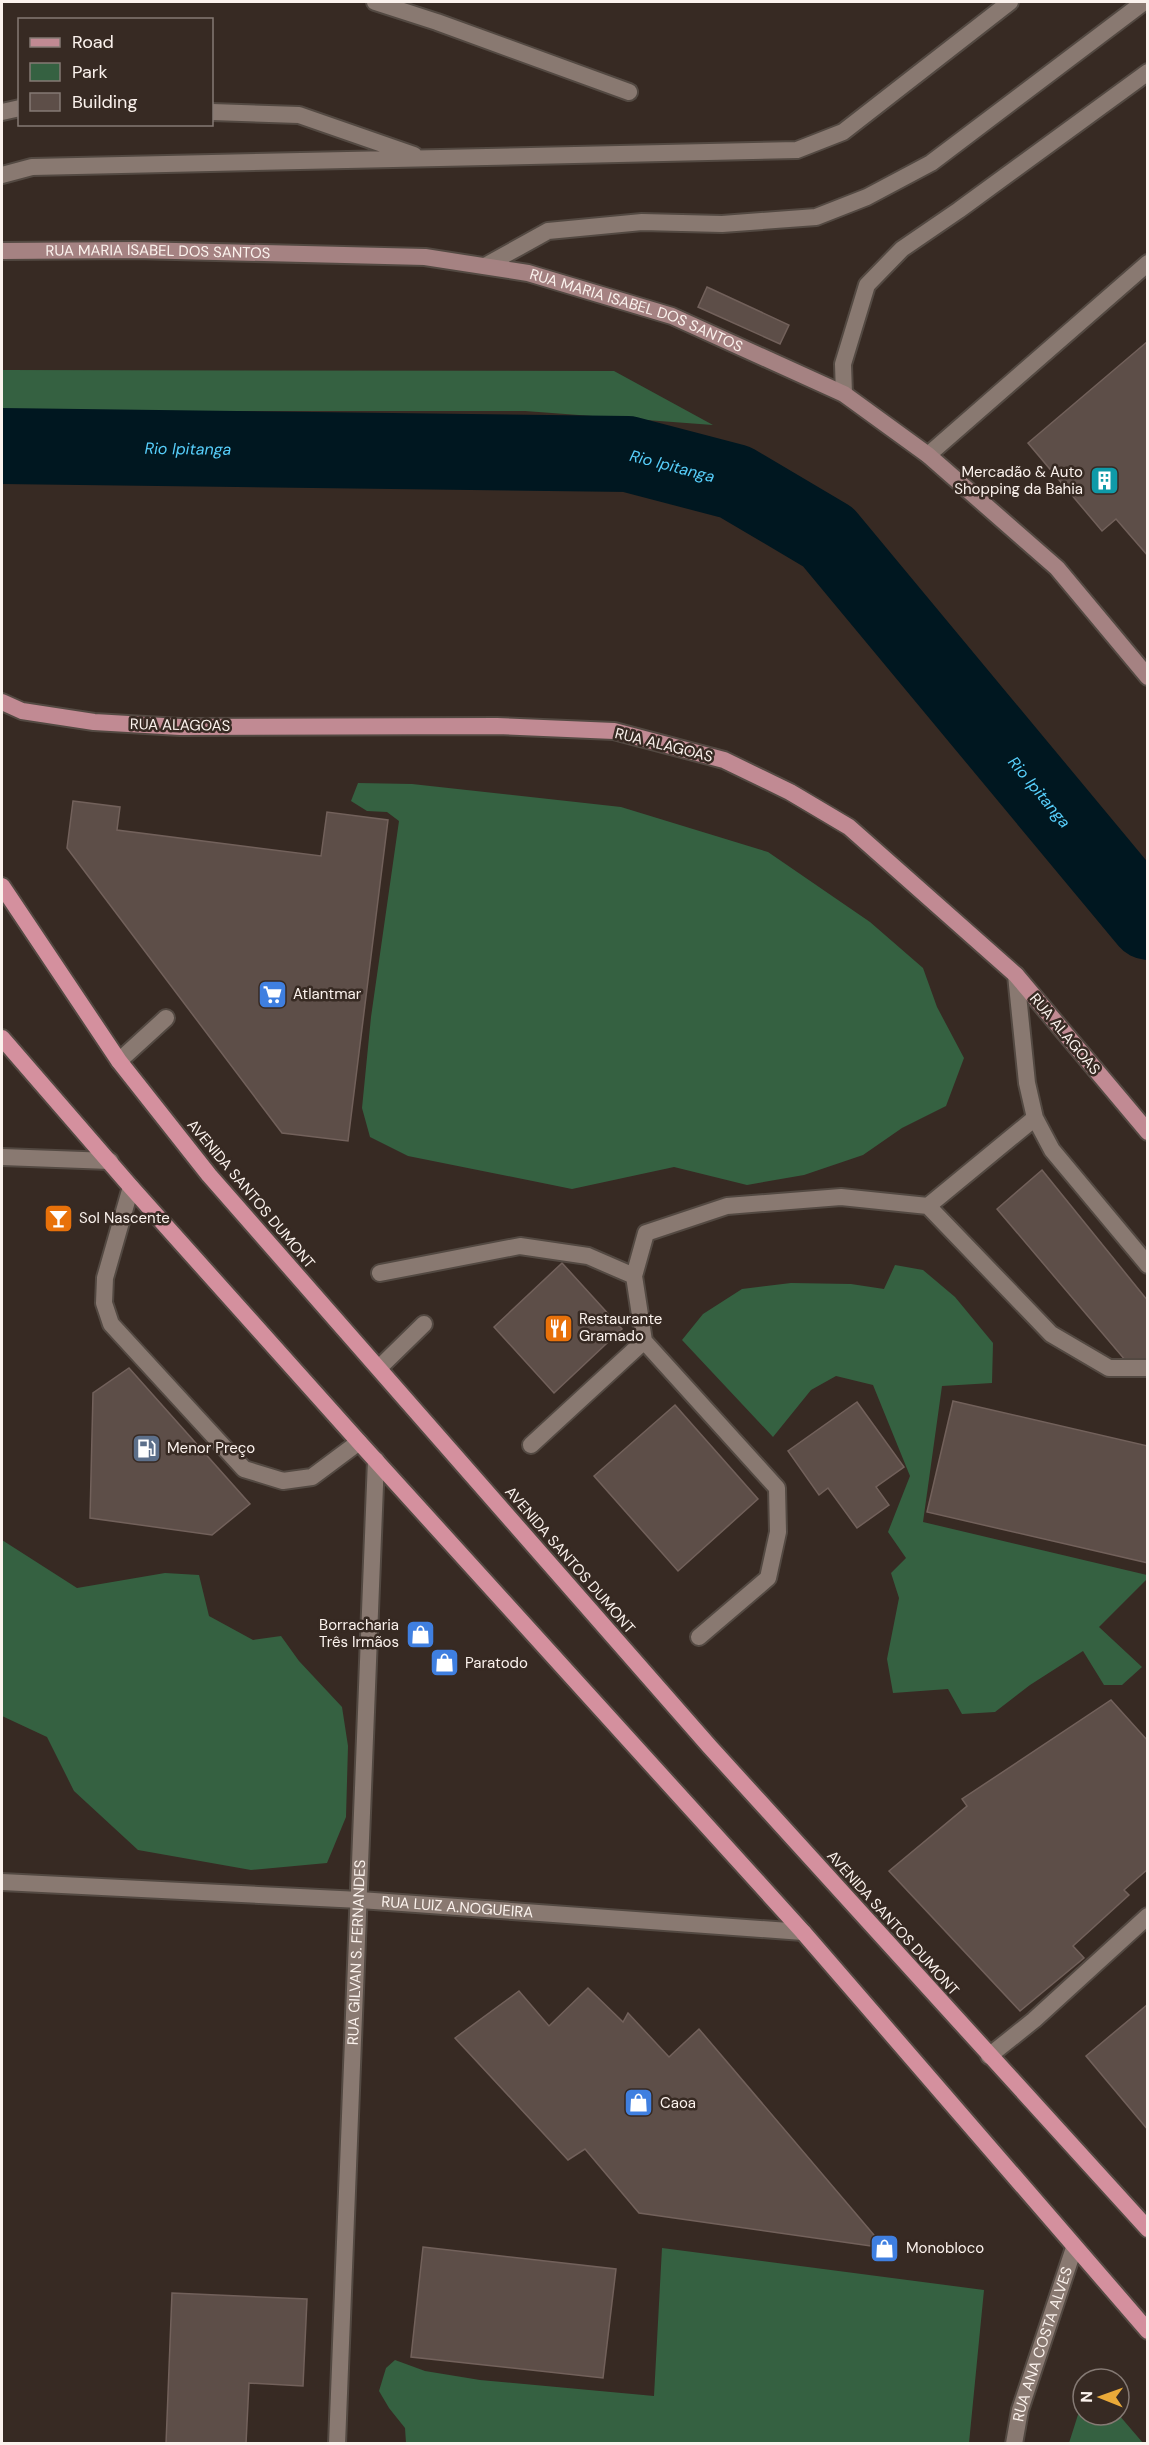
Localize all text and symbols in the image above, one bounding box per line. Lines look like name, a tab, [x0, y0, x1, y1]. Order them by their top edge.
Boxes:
legend	[18, 18, 213, 126]
text: Road	[72, 30, 114, 54]
text: Park	[72, 60, 108, 84]
text: Building	[72, 90, 137, 114]
street label: RUA MARIA ISABEL DOS SANTOS	[46, 240, 271, 263]
street label: RUA MARIA ISABEL DOS SANTOS	[527, 264, 746, 357]
water label: Rio Ipitanga	[144, 437, 232, 459]
water label: Rio Ipitanga	[628, 444, 717, 487]
place label: Mercadão & Auto Shopping da Bahia	[954, 462, 1083, 499]
building icon: Mercadão & Auto Shopping da Bahia	[1088, 465, 1120, 497]
street label: RUA ALAGOAS	[130, 714, 231, 736]
street label: RUA ALAGOAS	[613, 723, 715, 767]
water label: Rio Ipitanga	[1004, 752, 1076, 832]
supermarket icon: Atlantmar	[256, 978, 288, 1010]
place label: Atlantmar	[293, 984, 362, 1004]
street label: RUA ALAGOAS	[1025, 989, 1105, 1079]
street label: AVENIDA SANTOS DUMONT	[183, 1115, 319, 1273]
bar icon: Sol Nascente	[42, 1202, 74, 1234]
place label: Sol Nascente	[79, 1208, 170, 1228]
place label: Restaurante Gramado	[579, 1309, 662, 1346]
restaurant icon: Restaurante Gramado	[542, 1312, 574, 1344]
fuel station icon: Menor Preço	[130, 1432, 162, 1464]
place label: Menor Preço	[167, 1438, 255, 1458]
street label: AVENIDA SANTOS DUMONT	[501, 1482, 639, 1638]
place label: Borracharia Três Irmãos	[319, 1615, 399, 1652]
shop icon: Borracharia Três Irmãos	[404, 1618, 436, 1650]
shop icon: Paratodo	[428, 1647, 460, 1679]
place label: Paratodo	[465, 1653, 528, 1673]
street label: AVENIDA SANTOS DUMONT	[822, 1846, 964, 2000]
street label: RUA GILVAN S. FERNANDES	[343, 1859, 370, 2045]
street label: RUA LUIZ A.NOGUEIRA	[381, 1892, 534, 1922]
shop icon: Caoa	[623, 2087, 655, 2119]
place label: Caoa	[660, 2093, 696, 2113]
shop icon: Monobloco	[869, 2232, 901, 2264]
place label: Monobloco	[906, 2238, 984, 2258]
street label: RUA ANA COSTA ALVES	[1008, 2264, 1077, 2423]
north arrow	[1071, 2367, 1131, 2427]
text: N	[1076, 2391, 1097, 2403]

